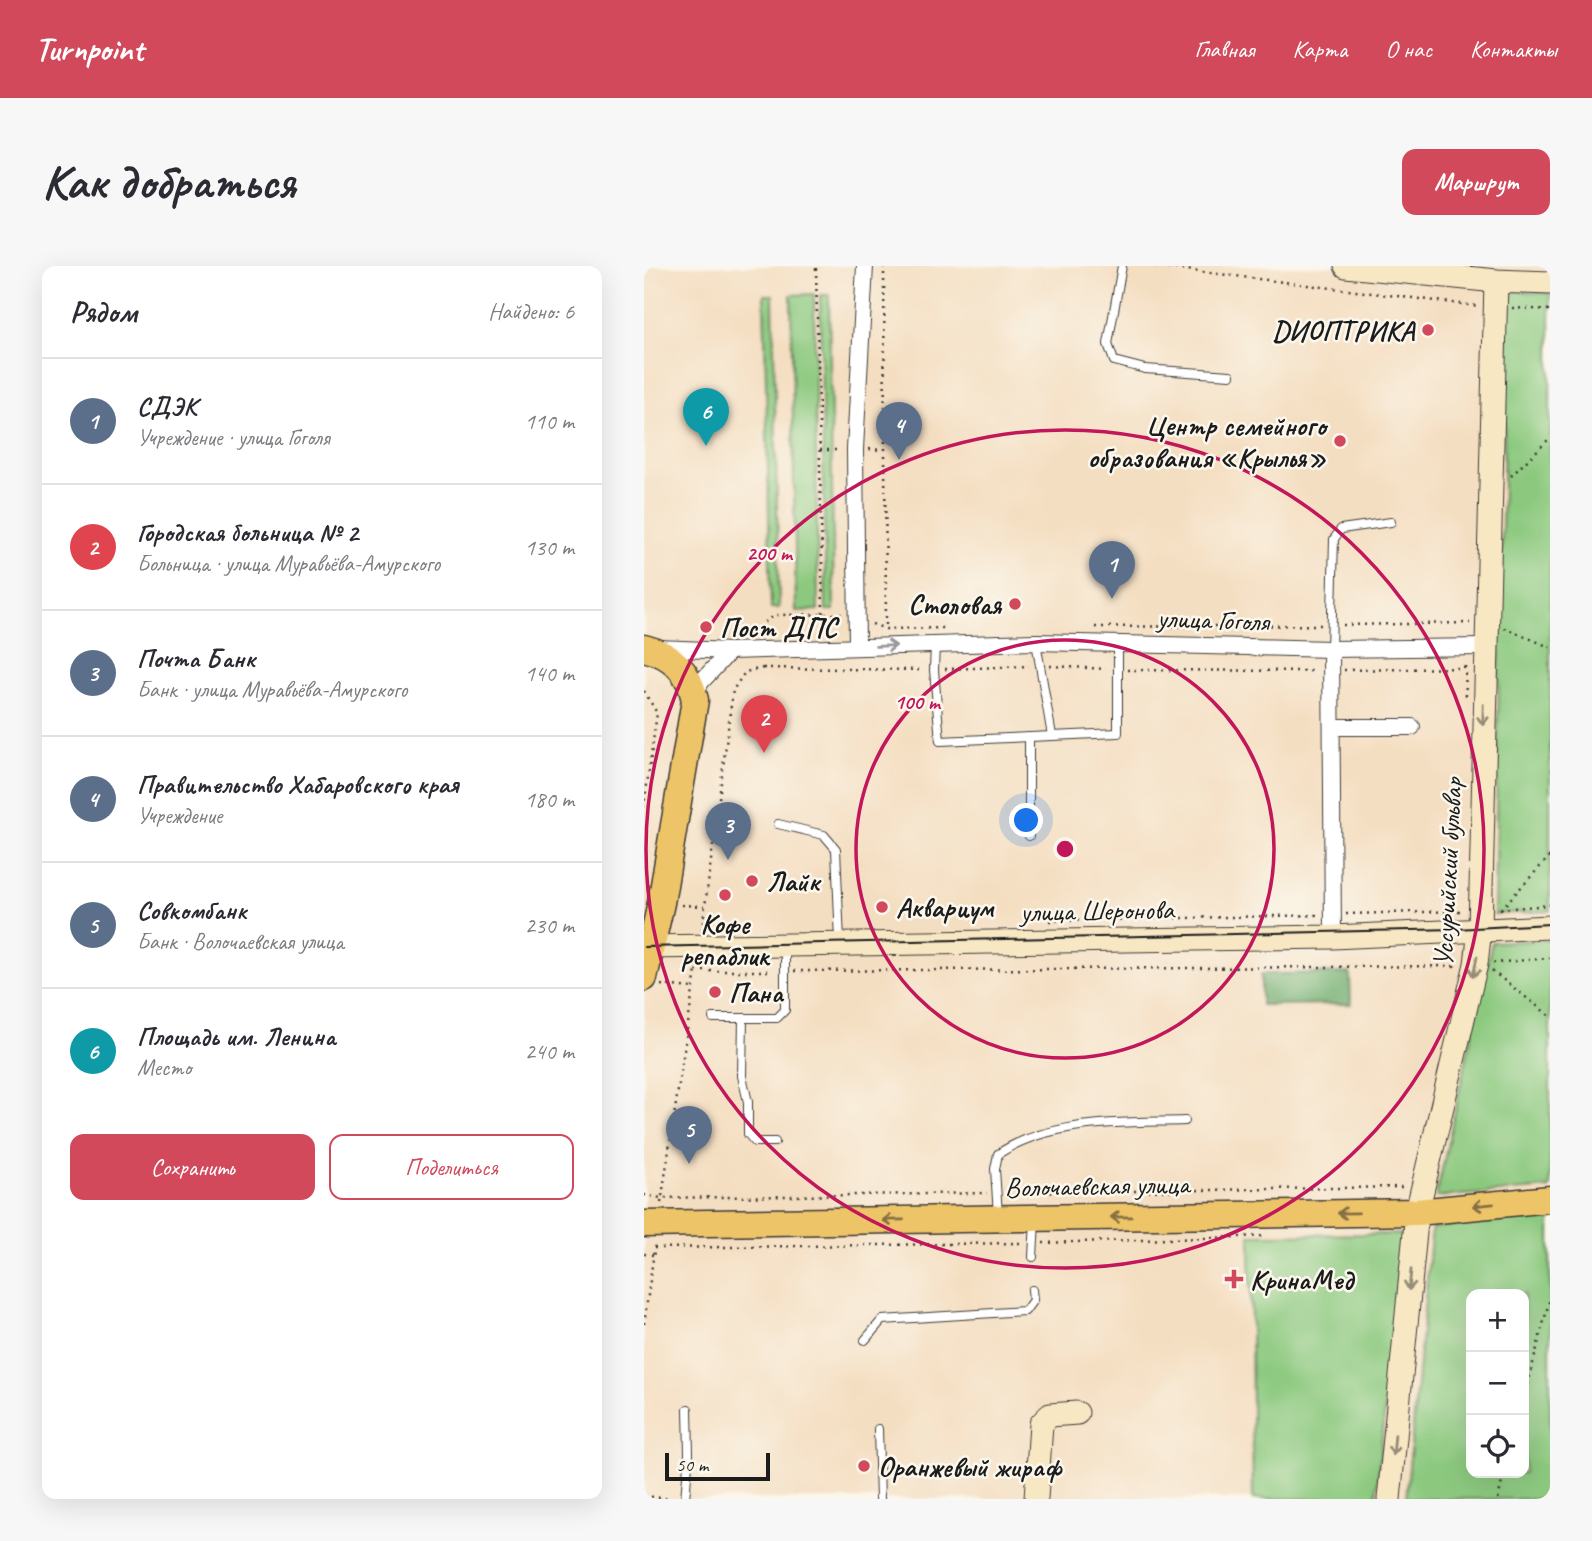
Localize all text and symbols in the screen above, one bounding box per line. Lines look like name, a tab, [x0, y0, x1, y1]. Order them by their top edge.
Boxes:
text: Turnpoint	[35, 28, 143, 70]
text: Главная	[1194, 34, 1255, 64]
text: Карта	[1293, 34, 1347, 64]
text: О нас	[1385, 34, 1432, 64]
text: Контакты	[1470, 34, 1557, 64]
button: Маршрут	[1402, 149, 1550, 215]
text: Как добраться	[42, 151, 295, 213]
text: Рядом	[70, 293, 137, 331]
text: Найдено: 6	[488, 297, 574, 326]
place label: DИОПТРИКА	[1272, 313, 1416, 348]
marker: DИОПТРИКА	[1420, 322, 1436, 338]
pin: 6	[683, 388, 729, 446]
text: СДЭК	[137, 390, 197, 423]
pin: 4	[876, 402, 922, 460]
text: 1	[88, 407, 98, 436]
text: 110 m	[525, 407, 574, 436]
place label: Центр семейного образования «Крылья»	[1088, 408, 1329, 475]
text: Учреждение · улица Гоголя	[137, 423, 330, 452]
marker: Центр семейного образования «Крылья»	[1332, 433, 1348, 449]
text: Городская больница № 2	[137, 516, 358, 549]
text: 2	[88, 533, 98, 562]
text: 130 m	[525, 533, 574, 562]
text: 200 m	[746, 540, 794, 566]
pin: 1	[1089, 541, 1135, 599]
text: Больница · улица Муравьёва-Амурского	[137, 549, 440, 578]
place label: Столовая	[908, 587, 1003, 622]
marker: Столовая	[1007, 596, 1023, 612]
street label: улица Гоголя	[1154, 600, 1272, 639]
place label: Пост ДПС	[720, 610, 840, 645]
marker: Пост ДПС	[698, 619, 714, 635]
one-way arrow	[875, 640, 898, 653]
text: Почта Банк	[137, 642, 255, 675]
text: 3	[88, 659, 98, 688]
text: 140 m	[525, 659, 574, 688]
text: Банк · улица Муравьёва-Амурского	[137, 675, 407, 704]
text: 100 m	[894, 689, 942, 715]
pin: 2	[741, 695, 787, 753]
one-way arrow	[1477, 703, 1490, 726]
text: Правительство Хабаровского края	[137, 768, 458, 801]
street label: Уссурийский бульвар	[1425, 775, 1470, 967]
text: 4	[88, 785, 98, 814]
text: 180 m	[525, 785, 574, 814]
text: Учреждение	[137, 801, 222, 830]
pin: 3	[705, 802, 751, 860]
your location	[1009, 803, 1043, 837]
centre of rings	[1053, 837, 1077, 861]
place label: Лайк	[766, 864, 822, 899]
marker: Лайк	[744, 873, 760, 889]
marker: Кофе репаблик	[717, 887, 733, 903]
place label: Аквариум	[896, 890, 995, 925]
street label: улица Шеронова	[1018, 892, 1176, 929]
text: Совкомбанк	[137, 894, 247, 927]
marker: Аквариум	[874, 899, 890, 915]
place label: Кофе репаблик	[681, 906, 770, 973]
text: 5	[88, 911, 98, 940]
text: 230 m	[525, 911, 574, 940]
text: Банк · Волочаевская улица	[137, 927, 344, 956]
one-way arrow	[1467, 955, 1481, 978]
place label: Пана	[729, 975, 784, 1010]
marker: Пана	[707, 984, 723, 1000]
text: Площадь им. Ленина	[137, 1020, 335, 1053]
text: 6	[88, 1037, 98, 1066]
text: 240 m	[525, 1037, 574, 1066]
text: Место	[137, 1053, 191, 1082]
pin: 5	[666, 1106, 712, 1164]
button: Сохранить	[70, 1134, 315, 1200]
button: Поделиться	[329, 1134, 574, 1200]
street label: Волочаевская улица	[1004, 1166, 1192, 1205]
one-way arrow	[1472, 1199, 1495, 1212]
one-way arrow	[1337, 1206, 1360, 1220]
one-way arrow	[1110, 1210, 1133, 1223]
one-way arrow	[882, 1213, 905, 1227]
place label: КринаМед	[1250, 1262, 1356, 1297]
one-way arrow	[1403, 1268, 1416, 1290]
marker: КринаМед	[1224, 1269, 1244, 1289]
map controls	[1466, 1289, 1529, 1478]
button: +	[1466, 1289, 1529, 1352]
button: −	[1466, 1352, 1529, 1415]
button: locate	[1466, 1415, 1529, 1478]
one-way arrow	[1387, 1433, 1400, 1455]
place label: Оранжевый жираф	[878, 1449, 1063, 1484]
scale bar	[665, 1450, 770, 1482]
text: 50 m	[676, 1453, 708, 1477]
marker: Оранжевый жираф	[856, 1458, 872, 1474]

